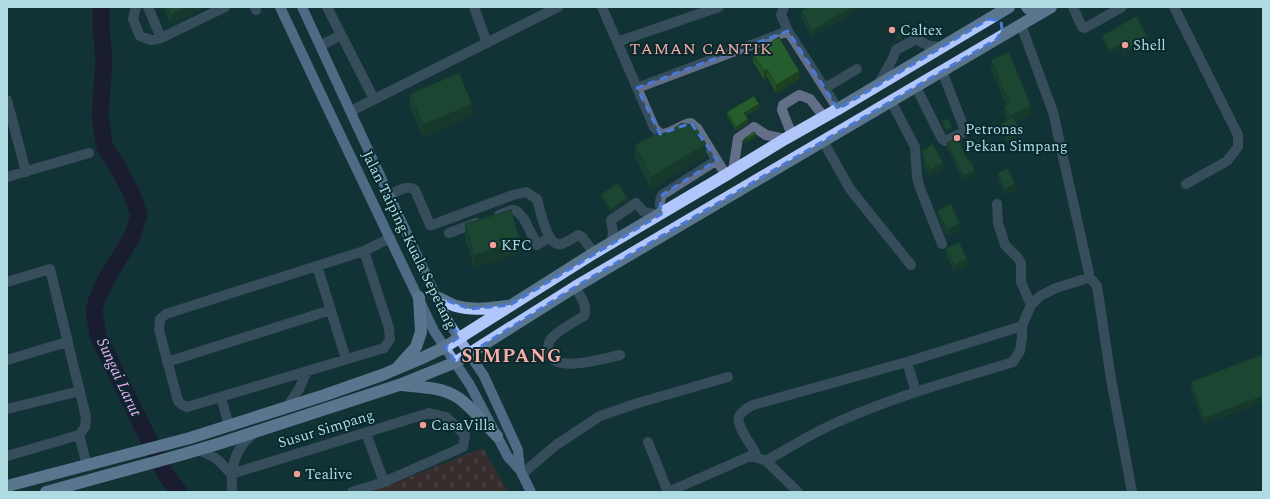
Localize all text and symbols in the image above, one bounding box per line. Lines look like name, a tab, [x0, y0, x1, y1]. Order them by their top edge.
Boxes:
place label: Caltex	[900, 19, 943, 42]
marker: Caltex	[887, 25, 897, 35]
place label: Shell	[1133, 34, 1166, 57]
district label: TAMAN CANTIK	[629, 37, 773, 61]
marker: Shell	[1120, 40, 1130, 50]
place label: Petronas Pekan Simpang	[965, 118, 1068, 158]
marker: Petronas Pekan Simpang	[952, 133, 962, 143]
street label: Jalan Taiping-Kuala Sepetang	[356, 147, 462, 333]
place label: KFC	[501, 234, 532, 257]
marker: KFC	[488, 240, 498, 250]
water label: Sungai Larut	[90, 334, 148, 421]
district label: SIMPANG	[462, 342, 562, 371]
street label: Susur Simpang	[275, 403, 377, 455]
place label: CasaVilla	[431, 414, 496, 437]
marker: CasaVilla	[418, 420, 428, 430]
place label: Tealive	[305, 463, 353, 486]
marker: Tealive	[292, 469, 302, 479]

